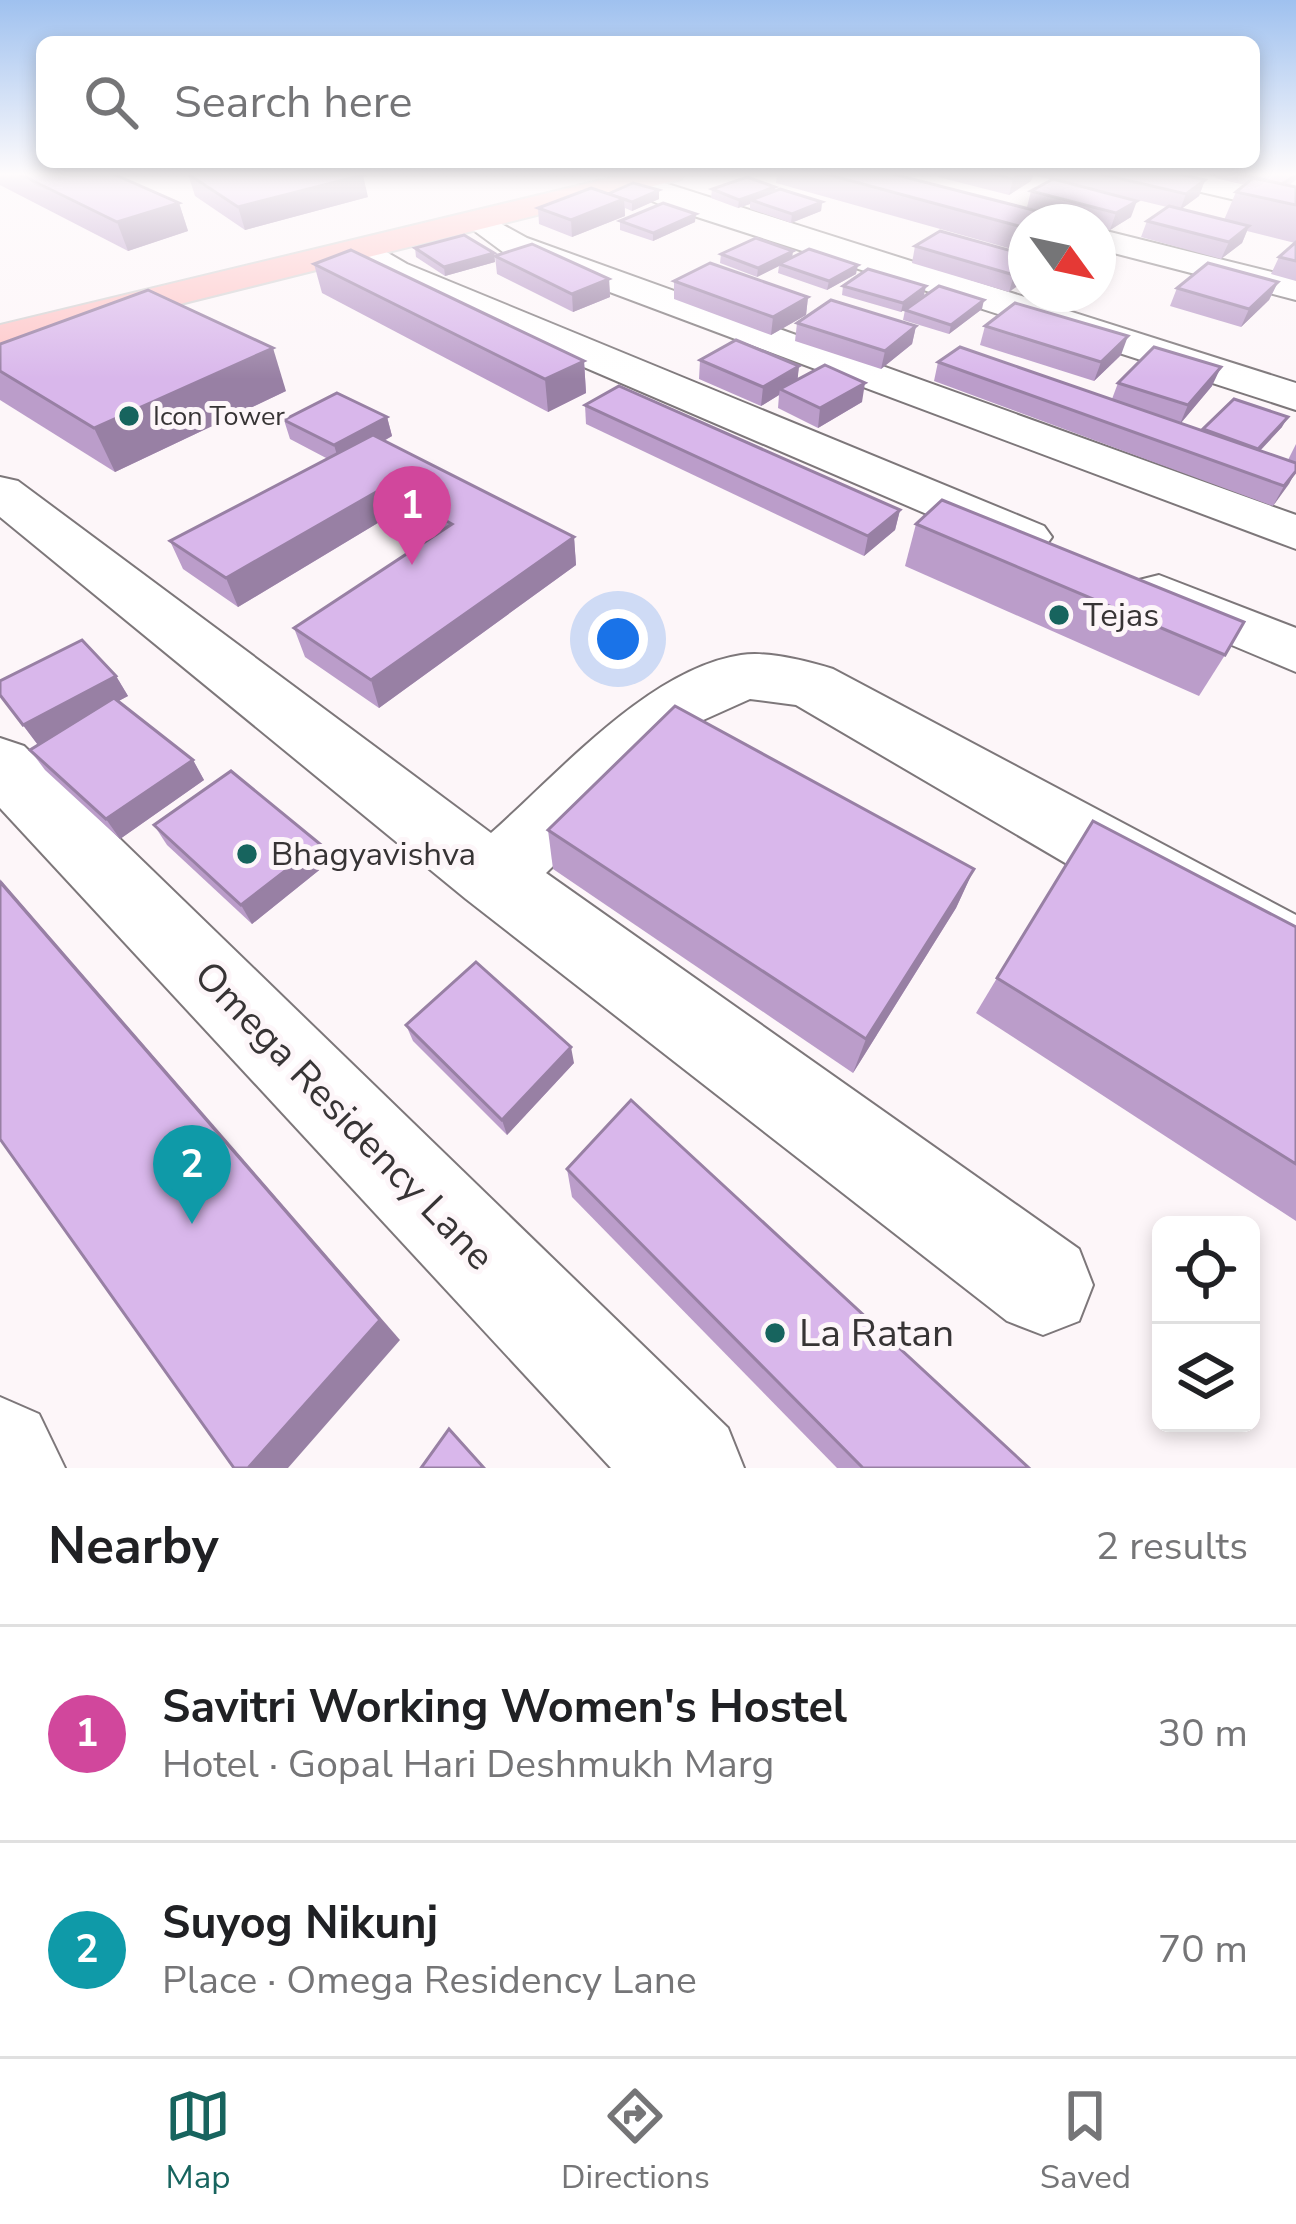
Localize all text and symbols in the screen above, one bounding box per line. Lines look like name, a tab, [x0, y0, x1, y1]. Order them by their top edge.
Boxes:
search box	[36, 36, 1260, 168]
icon: search	[78, 69, 144, 135]
text: Search here	[174, 72, 413, 133]
north arrow	[1008, 204, 1116, 312]
place label: Icon Tower	[153, 398, 285, 435]
marker: Icon Tower	[116, 403, 142, 429]
pin: 1	[373, 466, 451, 565]
place label: Tejas	[1083, 593, 1159, 638]
marker: Tejas	[1046, 602, 1072, 628]
your location	[588, 609, 648, 669]
place label: Bhagyavishva	[271, 832, 476, 877]
marker: Bhagyavishva	[234, 841, 260, 867]
street label: Omega Residency Lane	[182, 950, 506, 1282]
pin: 2	[153, 1125, 231, 1224]
map controls	[1152, 1216, 1260, 1432]
button: locate	[1152, 1216, 1260, 1324]
place label: La Ratan	[799, 1307, 954, 1360]
marker: La Ratan	[762, 1320, 788, 1346]
button: layers	[1152, 1324, 1260, 1432]
text: Nearby	[48, 1511, 219, 1581]
text: 2 results	[1096, 1520, 1248, 1573]
text: Savitri Working Women's Hostel	[162, 1677, 847, 1738]
text: 1	[75, 1707, 99, 1760]
text: 30 m	[1158, 1707, 1248, 1760]
text: Hotel · Gopal Hari Deshmukh Marg	[162, 1738, 774, 1791]
text: Suyog Nikunj	[162, 1893, 438, 1954]
text: 2	[75, 1923, 99, 1976]
text: 70 m	[1158, 1923, 1248, 1976]
text: Place · Omega Residency Lane	[162, 1954, 697, 2007]
tab: Map	[165, 2083, 231, 2200]
tab: Directions	[561, 2083, 710, 2200]
tab: Saved	[1040, 2083, 1131, 2200]

